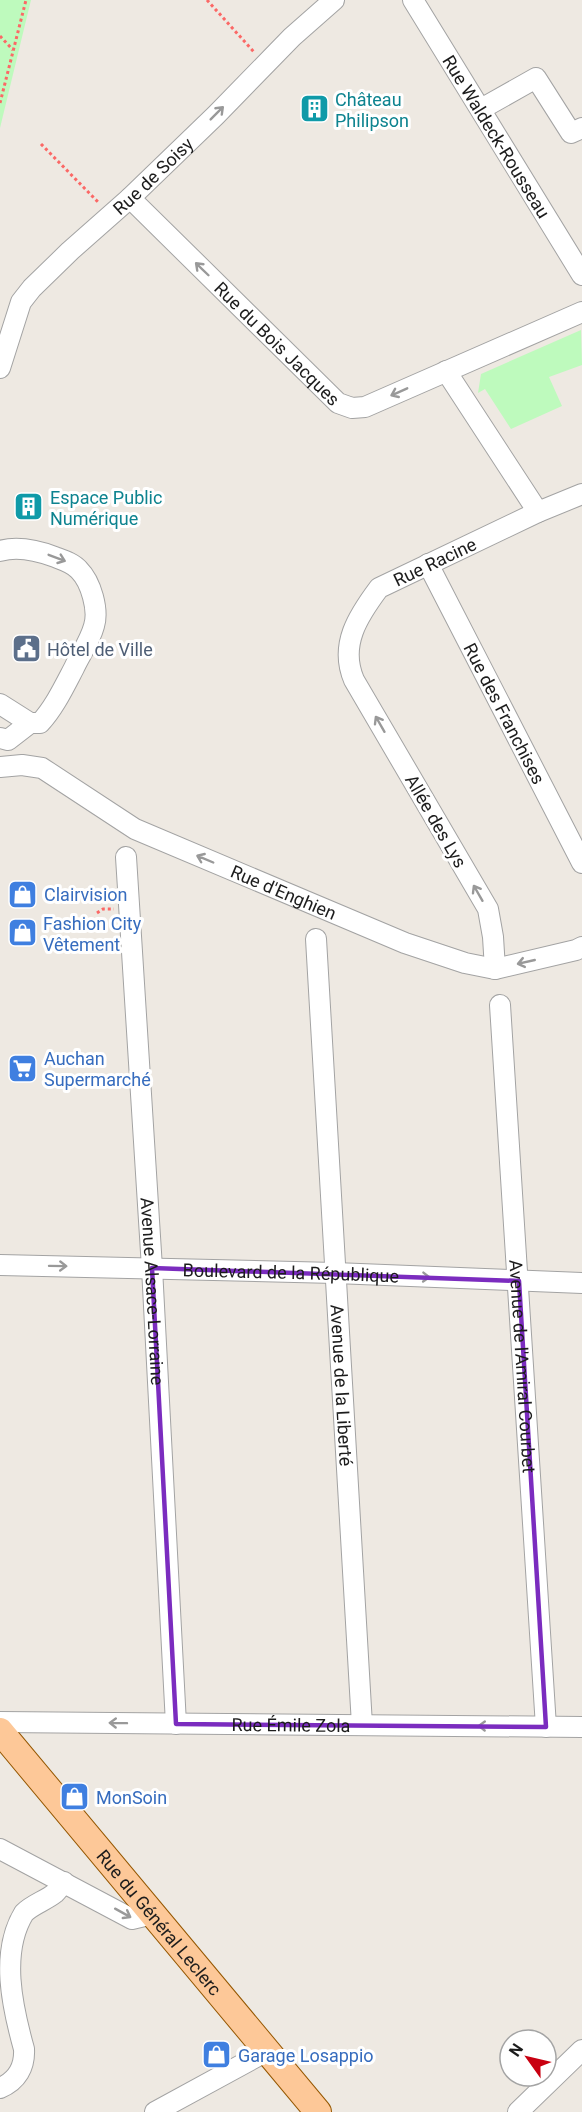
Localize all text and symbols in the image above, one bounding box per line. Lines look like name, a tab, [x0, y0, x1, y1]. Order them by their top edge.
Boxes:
street label: Rue Waldeck-Rousseau	[439, 51, 555, 222]
place label: Château Philipson	[335, 89, 409, 131]
building icon: Château Philipson	[298, 93, 330, 125]
one-way arrow	[210, 106, 225, 121]
street label: Rue de Soisy	[109, 132, 197, 219]
one-way arrow	[194, 262, 209, 276]
street label: Rue du Bois Jacques	[210, 277, 344, 410]
one-way arrow	[391, 386, 409, 398]
place label: Espace Public Numérique	[50, 487, 162, 529]
building icon: Espace Public Numérique	[13, 491, 45, 523]
street label: Rue Racine	[390, 533, 479, 590]
one-way arrow	[47, 553, 66, 564]
public building icon: Hôtel de Ville	[10, 633, 42, 665]
place label: Hôtel de Ville	[47, 639, 153, 660]
street label: Rue des Franchises	[460, 639, 550, 787]
one-way arrow	[373, 716, 385, 733]
street label: Allée des Lys	[401, 771, 471, 871]
one-way arrow	[197, 853, 215, 864]
street label: Rue d'Enghien	[228, 860, 340, 923]
shop icon: Clairvision	[7, 878, 39, 910]
place label: Clairvision	[44, 884, 128, 905]
one-way arrow	[472, 884, 484, 901]
place label: Fashion City Vêtement	[43, 913, 142, 955]
shop icon: Fashion City Vêtement	[6, 917, 38, 949]
one-way arrow	[516, 957, 536, 968]
place label: Auchan Supermarché	[44, 1048, 151, 1090]
supermarket icon: Auchan Supermarché	[7, 1052, 39, 1084]
street label: Avenue Alsace-Lorraine	[137, 1197, 169, 1386]
street label: Boulevard de la République	[183, 1259, 399, 1286]
street label: Avenue de l'Amiral Courbet	[506, 1259, 540, 1474]
one-way arrow	[48, 1260, 68, 1272]
one-way arrow	[411, 1272, 431, 1283]
street label: Avenue de la Liberté	[327, 1304, 357, 1467]
street label: Rue Émile Zola	[231, 1713, 351, 1736]
one-way arrow	[108, 1717, 128, 1729]
one-way arrow	[478, 1720, 498, 1732]
shop icon: MonSoin	[59, 1781, 91, 1813]
place label: MonSoin	[96, 1787, 167, 1808]
street label: Rue du Général Leclerc	[93, 1845, 226, 1999]
one-way arrow	[114, 1908, 131, 1920]
north arrow	[498, 2028, 558, 2088]
shop icon: Garage Losappio	[201, 2039, 233, 2071]
text: N	[505, 2040, 527, 2060]
place label: Garage Losappio	[238, 2045, 374, 2066]

